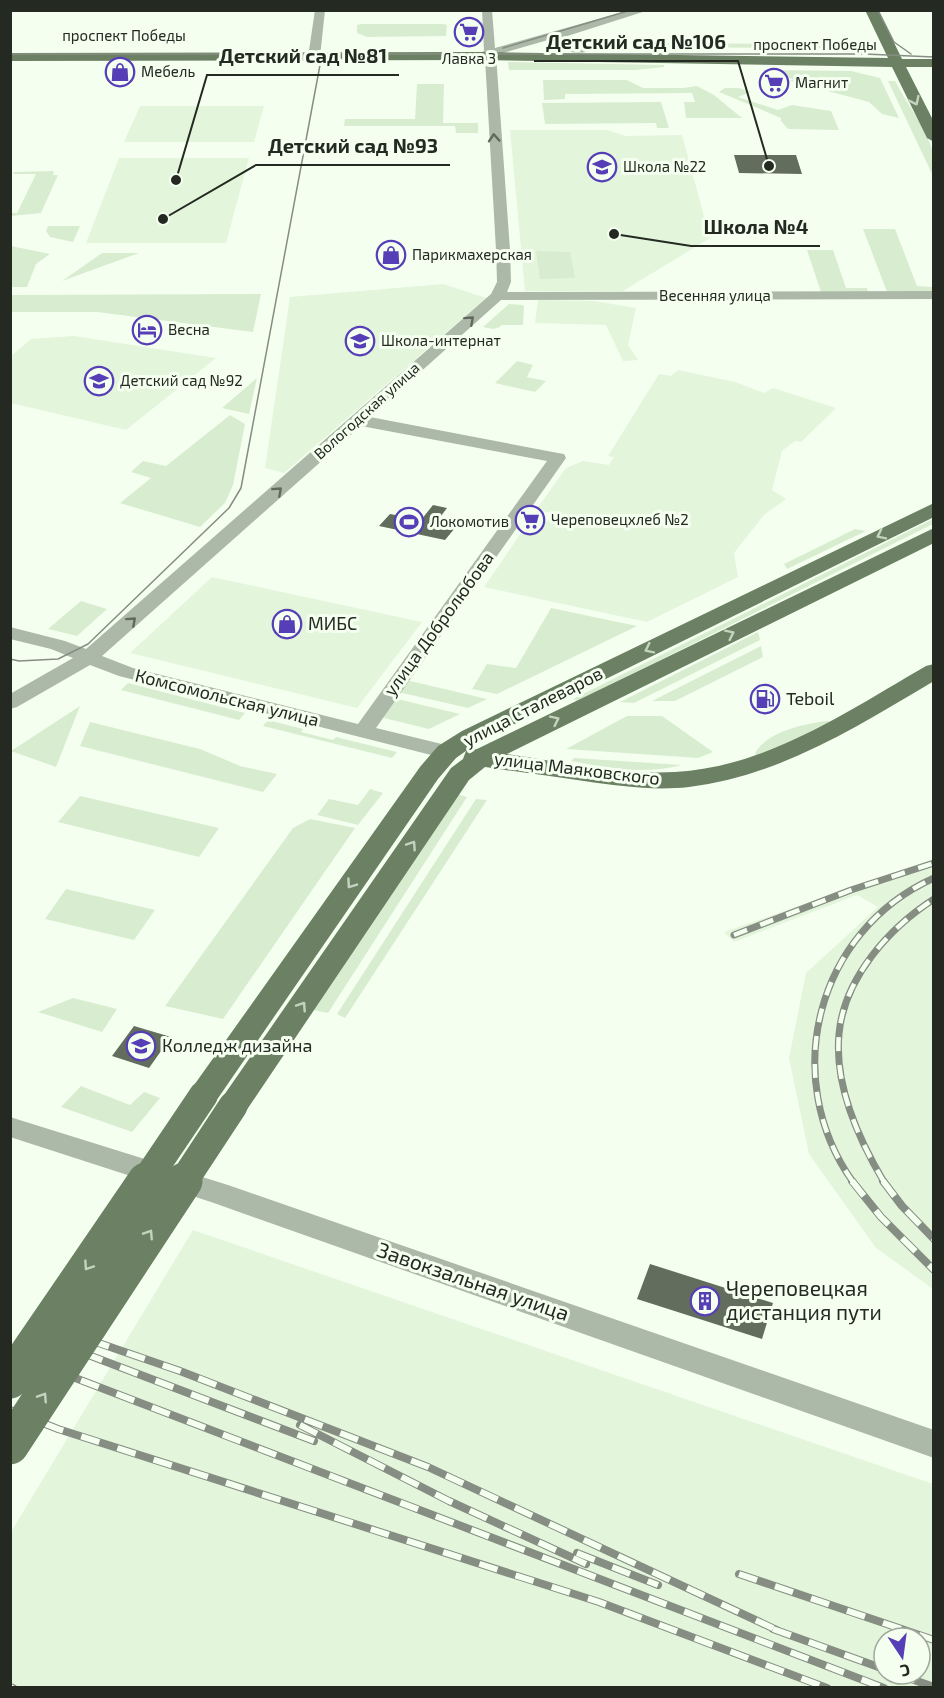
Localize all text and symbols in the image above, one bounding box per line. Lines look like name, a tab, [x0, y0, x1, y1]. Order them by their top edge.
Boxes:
supermarket icon: Лавка 3	[453, 16, 485, 48]
callout: Детский сад №106	[534, 23, 738, 61]
street label: проспект Победы	[62, 26, 186, 44]
text: Детский сад №106	[546, 29, 726, 53]
street label: проспект Победы	[753, 35, 877, 53]
callout: Детский сад №81	[207, 37, 399, 75]
text: Детский сад №81	[219, 43, 387, 67]
place label: Лавка 3	[442, 49, 496, 67]
shop icon: Мебель	[104, 56, 136, 88]
place label: Мебель	[141, 62, 195, 80]
supermarket icon: Магнит	[758, 67, 790, 99]
place label: Магнит	[795, 73, 848, 91]
one-way arrow	[908, 94, 920, 105]
callout: Детский сад №93	[256, 127, 450, 165]
text: Детский сад №93	[268, 133, 438, 157]
one-way arrow	[488, 134, 501, 143]
school or university icon: Школа №22	[586, 151, 618, 183]
place label: Школа №22	[623, 157, 706, 175]
callout: Школа №4	[691, 208, 820, 246]
text: Школа №4	[704, 214, 809, 238]
shop icon: Парикмахерская	[375, 239, 407, 271]
place label: Парикмахерская	[412, 245, 532, 263]
street label: Весенняя улица	[659, 286, 771, 305]
hotel icon: Весна	[131, 314, 163, 346]
one-way arrow	[464, 316, 474, 327]
place label: Весна	[168, 320, 210, 338]
school or university icon: Школа-интернат	[344, 325, 376, 357]
place label: Школа-интернат	[381, 331, 501, 349]
street label: Вологодская улица	[310, 358, 423, 463]
school or university icon: Детский сад №92	[83, 365, 115, 397]
place label: Детский сад №92	[120, 371, 243, 389]
one-way arrow	[271, 487, 281, 498]
supermarket icon: Череповецхлеб №2	[514, 504, 546, 536]
sports icon: Локомотив	[393, 506, 425, 538]
place label: Череповецхлеб №2	[551, 510, 689, 528]
place label: Локомотив	[430, 512, 509, 530]
one-way arrow	[877, 528, 888, 540]
street label: улица Добролюбова	[378, 547, 498, 700]
shop icon: МИБС	[271, 608, 303, 640]
place label: МИБС	[308, 612, 357, 634]
one-way arrow	[125, 617, 136, 628]
one-way arrow	[724, 630, 735, 642]
one-way arrow	[645, 641, 656, 653]
street label: улица Сталеваров	[459, 661, 606, 751]
street label: Комсомольская улица	[133, 664, 322, 731]
fuel station icon: Teboil	[749, 683, 781, 715]
place label: Teboil	[786, 687, 835, 709]
one-way arrow	[549, 716, 560, 728]
street label: улица Маяковского	[493, 747, 661, 789]
one-way arrow	[405, 840, 416, 851]
one-way arrow	[347, 878, 358, 889]
one-way arrow	[295, 1001, 306, 1012]
school or university icon: Колледж дизайна	[125, 1030, 157, 1062]
place label: Колледж дизайна	[162, 1034, 312, 1056]
one-way arrow	[142, 1230, 154, 1240]
street label: Завокзальная улица	[374, 1236, 573, 1326]
one-way arrow	[84, 1260, 95, 1271]
place label: Череповецкая дистанция пути	[726, 1275, 882, 1325]
building icon: Череповецкая дистанция пути	[689, 1285, 721, 1317]
one-way arrow	[35, 1393, 47, 1403]
north arrow	[872, 1626, 932, 1686]
text: С	[899, 1661, 912, 1681]

